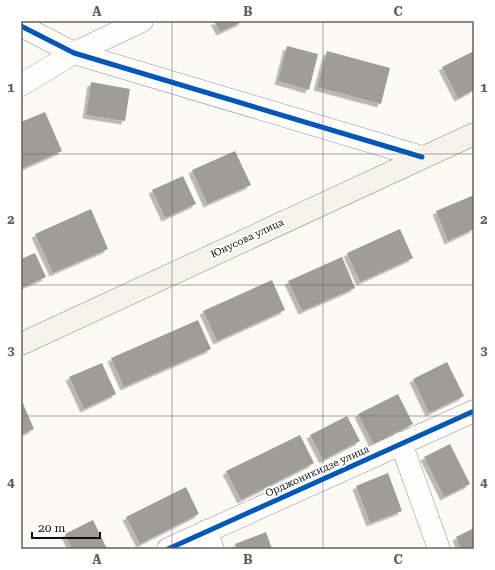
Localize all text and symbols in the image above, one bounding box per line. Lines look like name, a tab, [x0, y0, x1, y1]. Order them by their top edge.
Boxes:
text: A	[92, 4, 102, 19]
text: B	[243, 4, 253, 19]
text: C	[393, 4, 403, 19]
text: 1	[7, 80, 15, 95]
text: 1	[480, 80, 488, 95]
text: 2	[7, 212, 15, 227]
text: 2	[480, 212, 488, 227]
street label: Юнусова улица	[209, 216, 286, 260]
text: 3	[7, 343, 15, 358]
text: 3	[480, 343, 488, 358]
street label: Орджоникидзе улица	[264, 443, 371, 499]
text: 4	[7, 475, 15, 490]
text: 4	[480, 475, 488, 490]
scale bar	[32, 514, 100, 540]
text: 20 m	[38, 521, 65, 535]
text: A	[92, 552, 102, 567]
text: B	[243, 552, 253, 567]
text: C	[393, 552, 403, 567]

